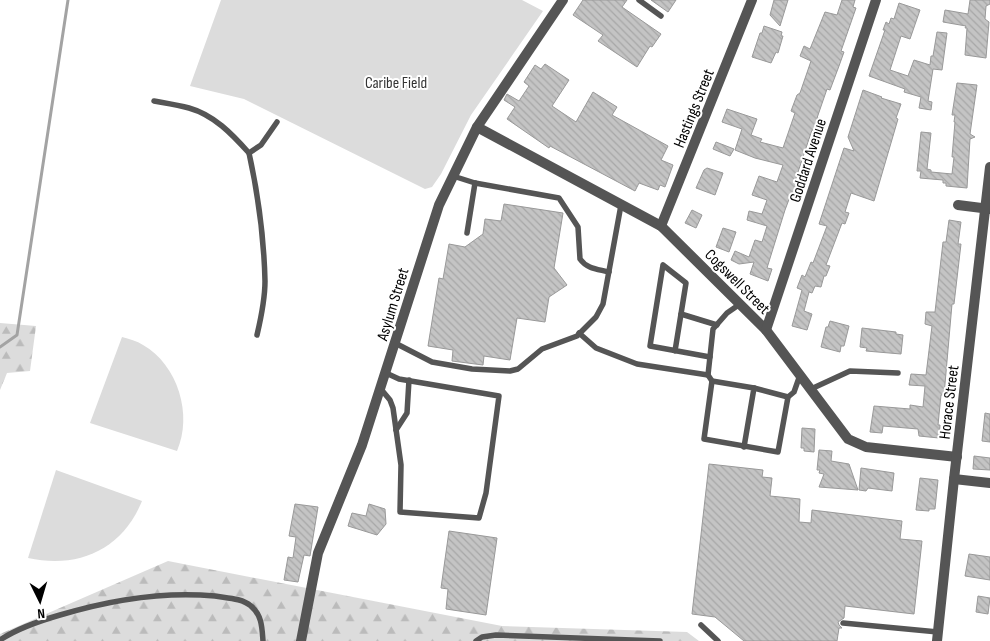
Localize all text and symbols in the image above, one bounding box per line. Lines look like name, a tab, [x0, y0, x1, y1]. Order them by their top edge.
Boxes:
street label: Hastings Street	[670, 66, 719, 151]
park label: Caribe Field	[365, 74, 427, 93]
street label: Goddard Avenue	[786, 116, 831, 205]
street label: Cogswell Street	[701, 246, 773, 319]
street label: Asylum Street	[373, 266, 414, 344]
street label: Horace Street	[936, 364, 963, 440]
north arrow	[15, 576, 65, 626]
text: N	[37, 605, 46, 622]

